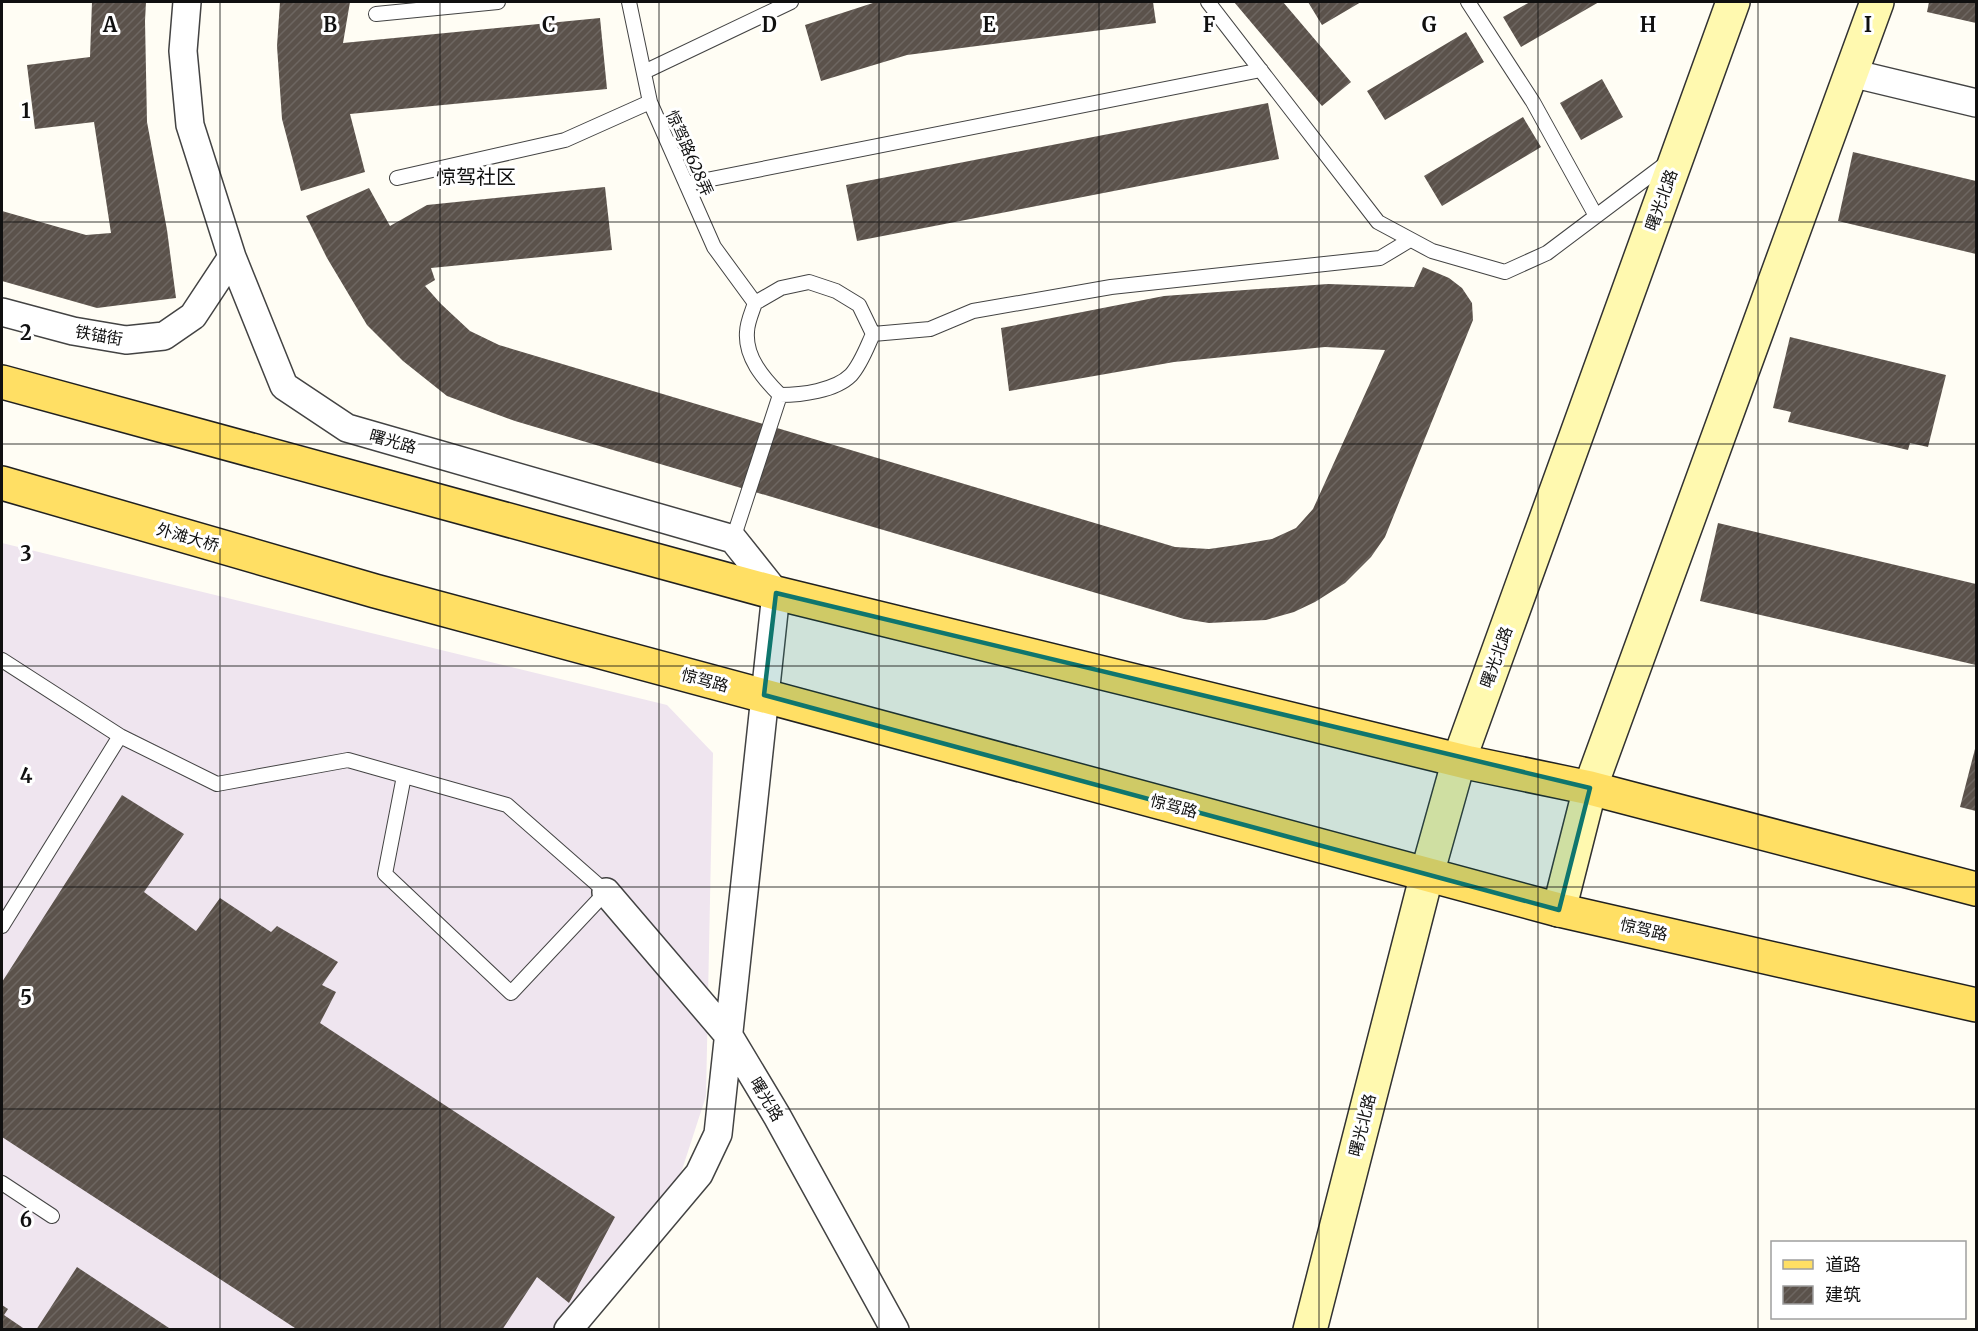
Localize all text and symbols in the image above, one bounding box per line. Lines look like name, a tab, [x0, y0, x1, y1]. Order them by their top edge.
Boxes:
text: A	[102, 12, 118, 37]
text: B	[323, 12, 337, 37]
text: C	[542, 12, 556, 37]
text: D	[761, 12, 777, 37]
text: E	[982, 12, 996, 37]
text: F	[1203, 12, 1216, 37]
text: G	[1422, 12, 1437, 37]
text: H	[1640, 12, 1656, 37]
text: I	[1864, 12, 1872, 37]
text: 1	[21, 98, 31, 123]
street label: 惊驾路628弄	[662, 107, 718, 199]
district label: 惊驾社区	[436, 164, 516, 189]
street label: 曙光北路	[1641, 167, 1681, 233]
text: 2	[20, 320, 32, 345]
street label: 铁锚街	[74, 321, 124, 349]
street label: 曙光路	[367, 425, 419, 457]
street label: 外滩大桥	[154, 519, 222, 555]
text: 3	[20, 541, 32, 566]
street label: 曙光北路	[1476, 624, 1516, 690]
street label: 惊驾路	[679, 664, 731, 696]
text: 4	[20, 763, 33, 788]
street label: 惊驾路	[1148, 790, 1200, 822]
street label: 惊驾路	[1618, 914, 1670, 944]
text: 5	[20, 985, 32, 1010]
street label: 曙光路	[746, 1073, 788, 1125]
street label: 曙光北路	[1345, 1092, 1379, 1158]
text: 6	[20, 1207, 32, 1232]
legend	[1771, 1241, 1966, 1319]
text: 道路	[1825, 1253, 1861, 1276]
text: 建筑	[1825, 1283, 1861, 1306]

